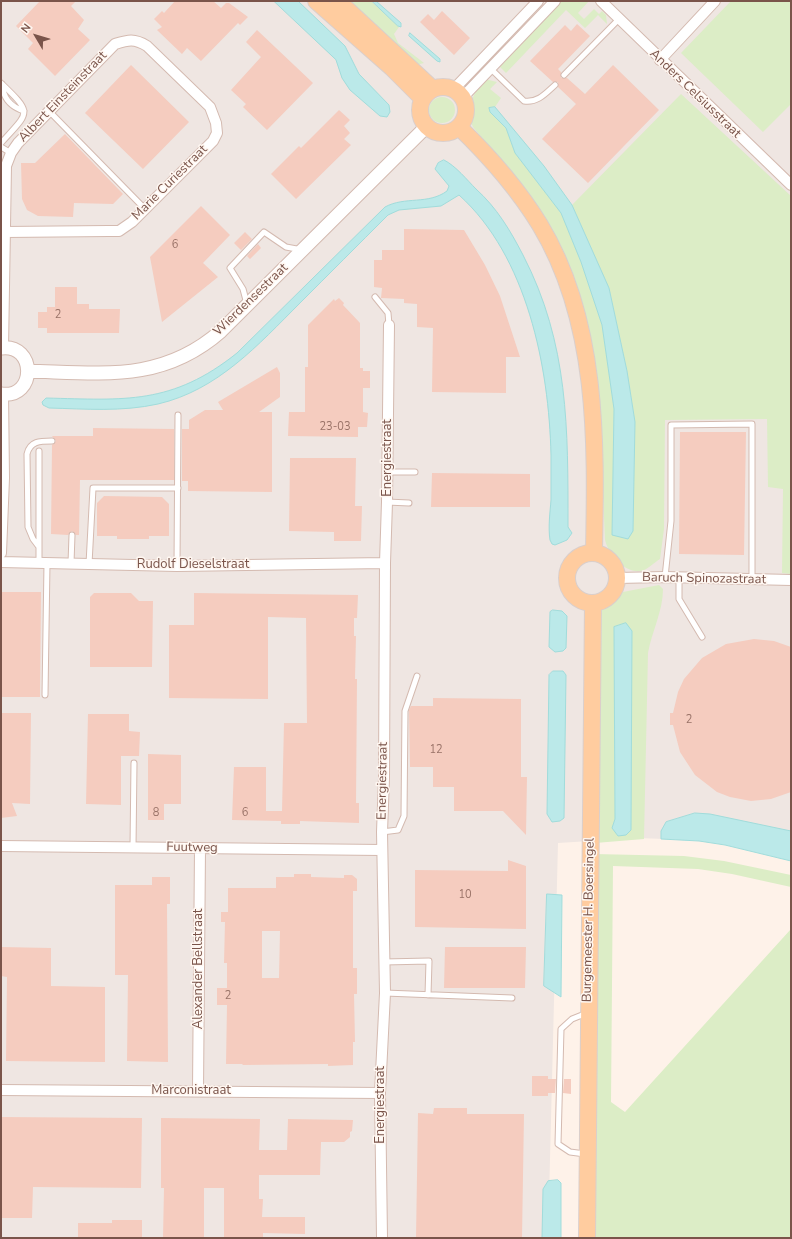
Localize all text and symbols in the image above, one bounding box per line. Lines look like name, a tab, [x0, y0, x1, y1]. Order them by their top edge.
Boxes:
north arrow	[16, 16, 56, 56]
text: N	[18, 20, 35, 36]
street label: Anders Celsiusstraat	[646, 46, 744, 142]
street label: Albert Einsteinstraat	[16, 48, 110, 146]
street label: Marie Curiestraat	[129, 142, 211, 224]
house number: 6	[172, 238, 178, 252]
street label: Wierdensestraat	[211, 261, 291, 339]
house number: 2	[55, 308, 61, 322]
street label: Energiestraat	[380, 419, 396, 497]
house number: 23-03	[319, 420, 351, 434]
street label: Rudolf Dieselstraat	[137, 557, 249, 573]
street label: Baruch Spinozastraat	[642, 570, 766, 588]
house number: 2	[686, 713, 692, 727]
street label: Energiestraat	[375, 742, 391, 820]
house number: 12	[429, 743, 443, 757]
house number: 8	[153, 806, 159, 820]
house number: 6	[242, 806, 248, 820]
street label: Burgemeester H. Boersingel	[580, 838, 598, 1002]
street label: Fuutweg	[166, 840, 218, 856]
house number: 10	[458, 888, 472, 902]
street label: Alexander Bellstraat	[191, 909, 207, 1029]
house number: 2	[225, 989, 231, 1003]
street label: Energiestraat	[373, 1066, 389, 1144]
street label: Marconistraat	[151, 1083, 231, 1099]

